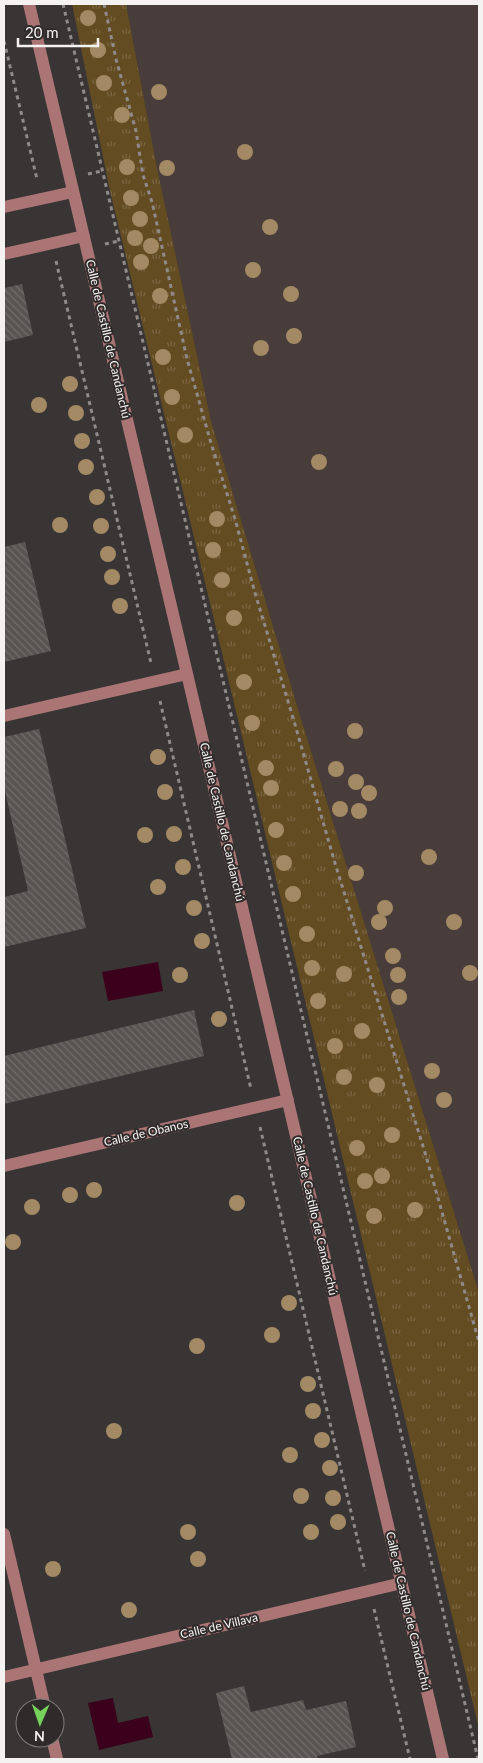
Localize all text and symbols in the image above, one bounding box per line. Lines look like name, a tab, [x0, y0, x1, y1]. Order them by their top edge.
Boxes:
scale bar	[18, 15, 98, 47]
text: 20 m	[25, 23, 59, 41]
street label: Calle de Castillo de Candanchú	[83, 258, 134, 420]
street label: Calle de Castillo de Candanchú	[197, 741, 248, 903]
street label: Calle de Obanos	[102, 1116, 190, 1150]
street label: Calle de Castillo de Candanchú	[290, 1135, 341, 1297]
street label: Calle de Castillo de Candanchú	[383, 1530, 434, 1692]
street label: Calle de Villava	[179, 1609, 259, 1642]
north arrow	[15, 1698, 65, 1748]
text: N	[34, 1728, 45, 1745]

